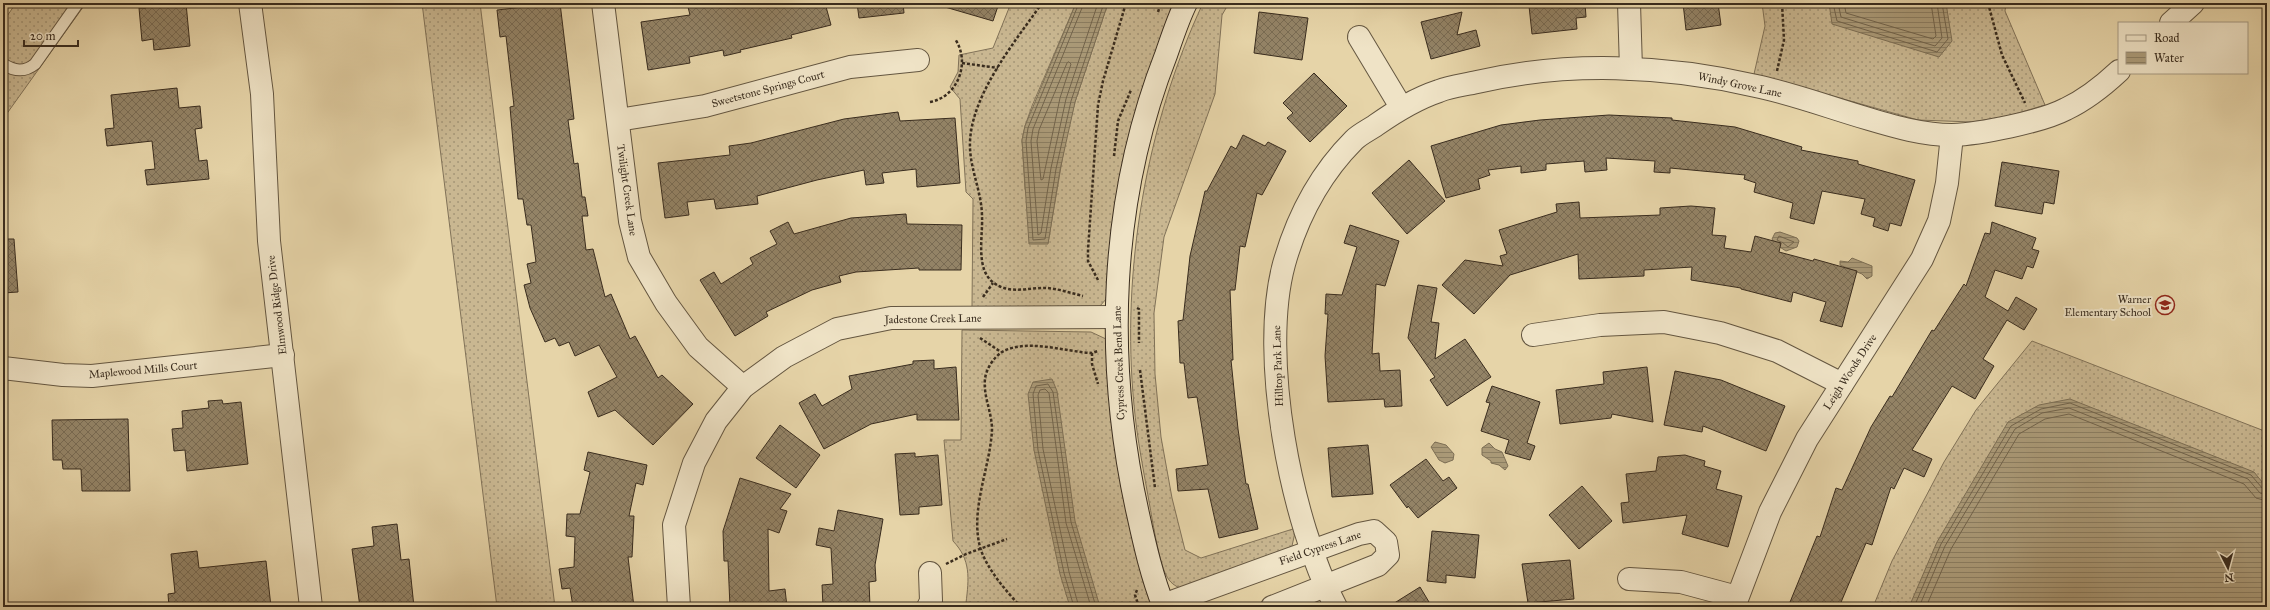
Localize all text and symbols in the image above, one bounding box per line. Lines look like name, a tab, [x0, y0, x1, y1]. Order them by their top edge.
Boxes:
scale bar	[24, 22, 78, 48]
legend	[2118, 22, 2248, 74]
text: 20 m	[30, 29, 56, 43]
text: Road	[2154, 31, 2180, 45]
text: Water	[2154, 51, 2184, 65]
street label: Sweetstone Springs Court	[710, 68, 826, 110]
street label: Windy Grove Lane	[1697, 70, 1784, 100]
street label: Twilight Creek Lane	[614, 143, 640, 237]
street label: Elmwood Ridge Drive	[264, 254, 290, 355]
place label: Warner Elementary School	[2064, 293, 2152, 319]
school or university icon: Warner Elementary School	[2154, 294, 2176, 316]
street label: Cypress Creek Bend Lane	[1110, 305, 1127, 420]
street label: Jadestone Creek Lane	[883, 312, 982, 327]
street label: Hilltop Park Lane	[1270, 325, 1286, 407]
street label: Leigh Woods Drive	[1821, 331, 1880, 412]
street label: Maplewood Mills Court	[88, 359, 198, 381]
street label: Field Cypress Lane	[1277, 528, 1363, 568]
north arrow	[2208, 548, 2248, 588]
text: N	[2223, 570, 2234, 584]

